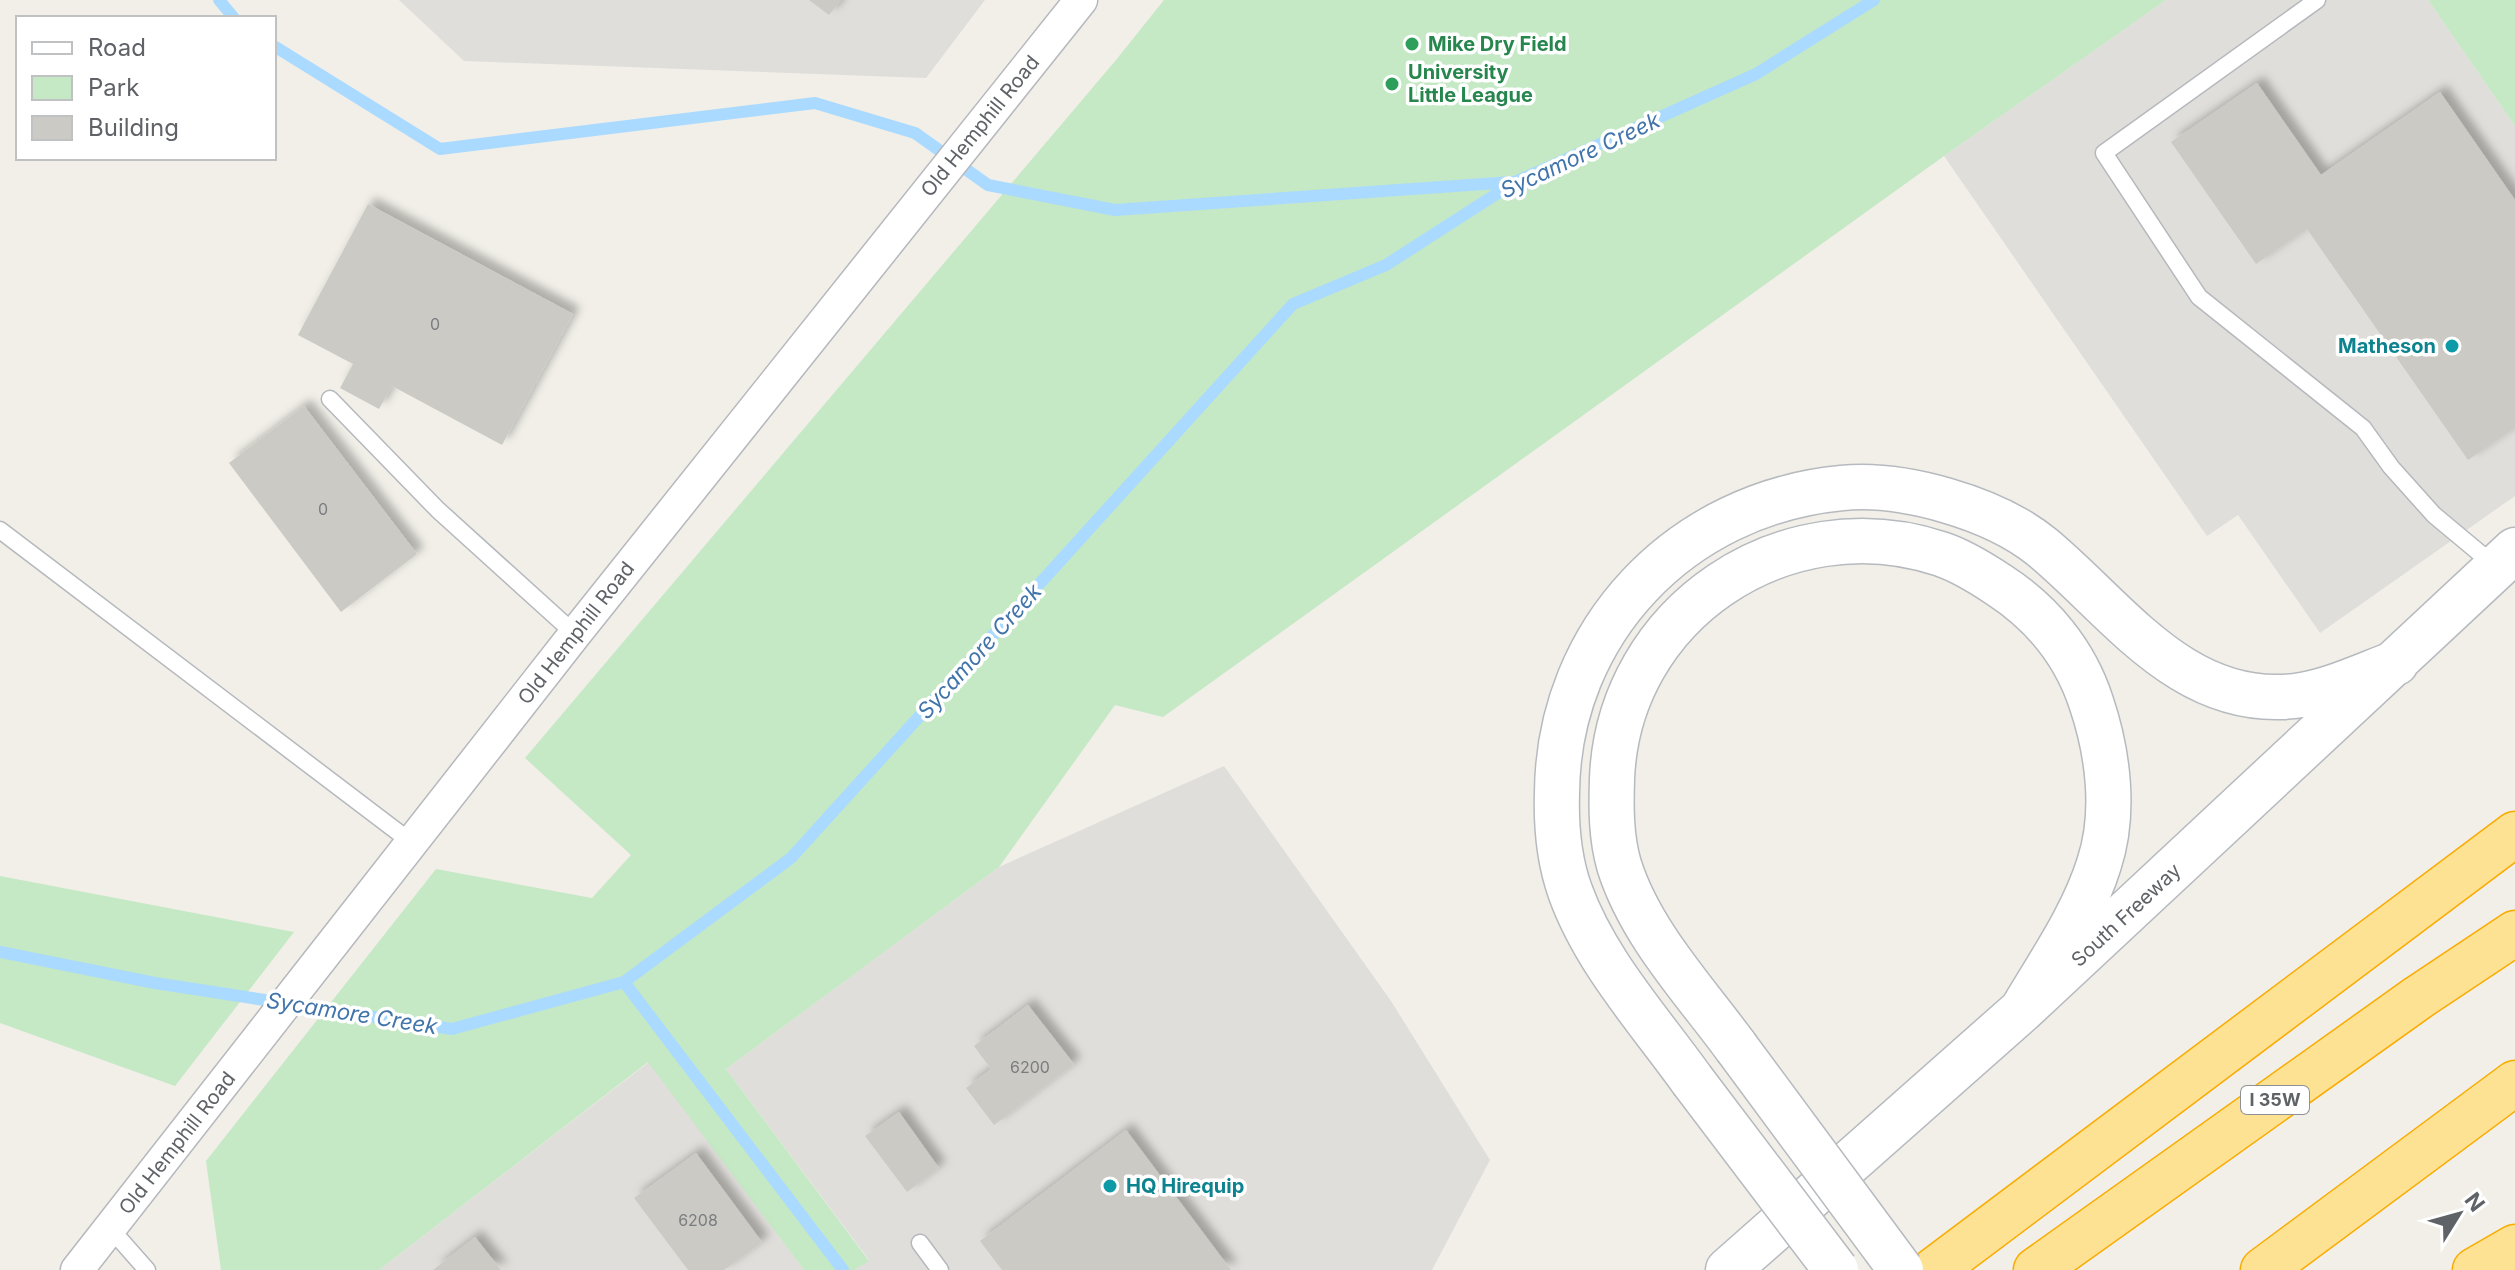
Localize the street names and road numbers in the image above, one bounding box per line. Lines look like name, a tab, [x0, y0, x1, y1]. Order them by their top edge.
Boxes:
street label: Old Hemphill Road	[916, 51, 1044, 201]
street label: Old Hemphill Road	[513, 557, 639, 709]
street label: South Freeway	[2066, 858, 2186, 972]
street label: Old Hemphill Road	[114, 1067, 240, 1219]
road number: I 35W	[2241, 1086, 2309, 1114]

